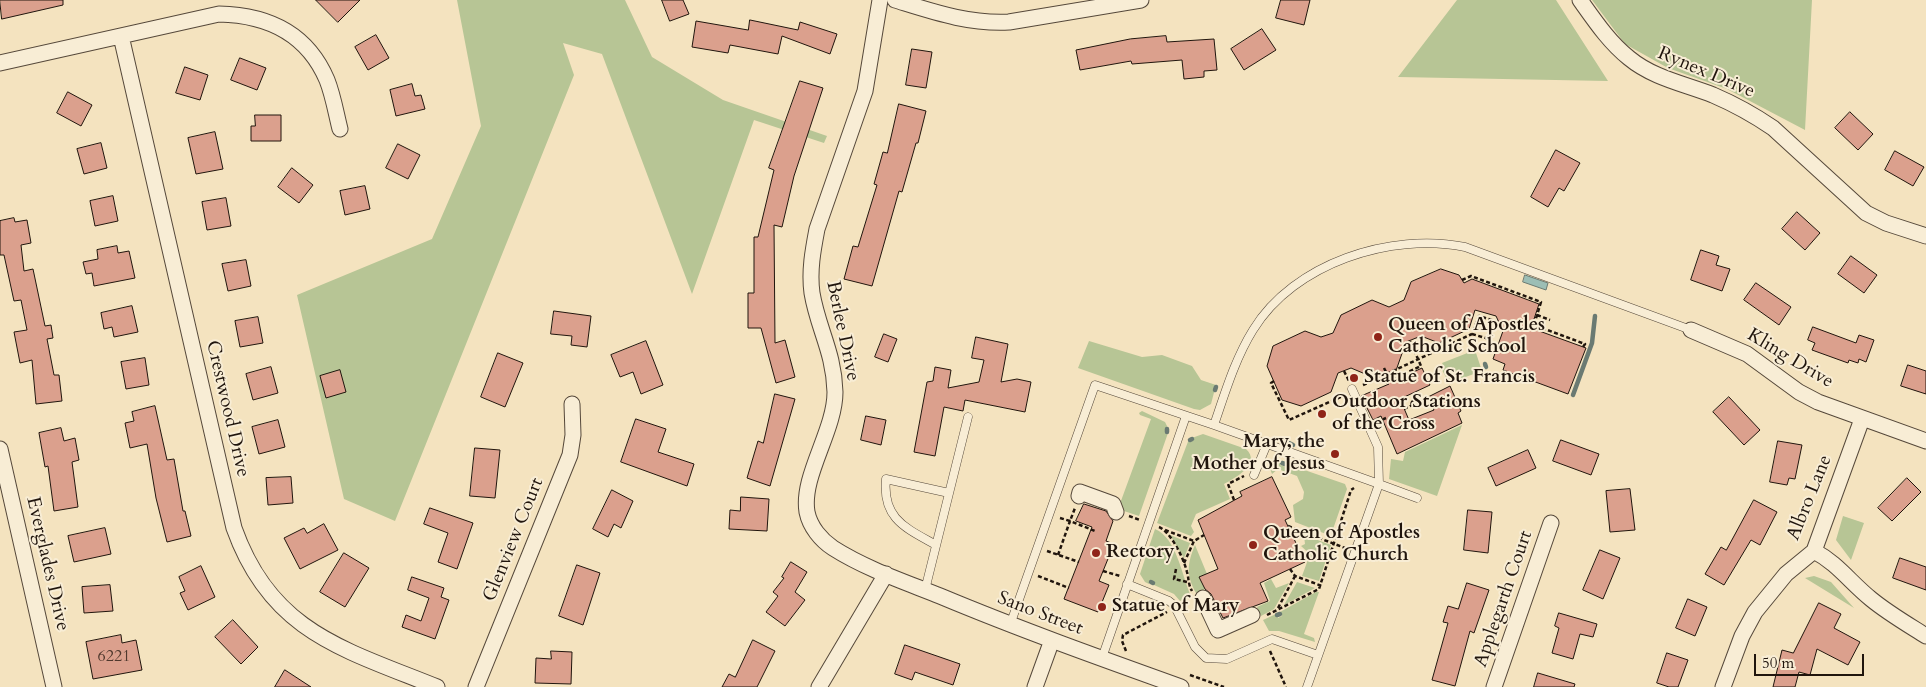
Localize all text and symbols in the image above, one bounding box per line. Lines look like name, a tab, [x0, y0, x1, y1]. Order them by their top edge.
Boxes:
street label: Rynex Drive	[1654, 42, 1758, 104]
street label: Berlee Drive	[820, 279, 864, 383]
place label: Queen of Apostles Catholic School	[1388, 315, 1545, 359]
street label: Kling Drive	[1743, 324, 1837, 394]
marker: Queen of Apostles Catholic School	[1372, 331, 1384, 343]
street label: Crestwood Drive	[200, 339, 254, 479]
place label: Statue of St. Francis	[1364, 367, 1535, 389]
marker: Statue of St. Francis	[1348, 372, 1360, 384]
place label: Outdoor Stations of the Cross	[1332, 392, 1481, 436]
marker: Outdoor Stations of the Cross	[1316, 408, 1328, 420]
place label: Mary, the Mother of Jesus	[1192, 432, 1325, 476]
marker: Mary, the Mother of Jesus	[1329, 448, 1341, 460]
street label: Albro Lane	[1783, 452, 1837, 544]
street label: Glenview Court	[479, 475, 549, 605]
street label: Everglades Drive	[21, 495, 73, 633]
place label: Queen of Apostles Catholic Church	[1263, 523, 1420, 567]
street label: Applegarth Court	[1470, 528, 1538, 670]
marker: Queen of Apostles Catholic Church	[1247, 539, 1259, 551]
place label: Rectory	[1106, 542, 1175, 564]
marker: Rectory	[1090, 547, 1102, 559]
street label: Sano Street	[994, 587, 1086, 641]
place label: Statue of Mary	[1112, 596, 1239, 618]
marker: Statue of Mary	[1096, 601, 1108, 613]
scale bar	[1756, 644, 1866, 676]
house number: 6221	[98, 647, 130, 667]
text: 50 m	[1762, 653, 1794, 673]

